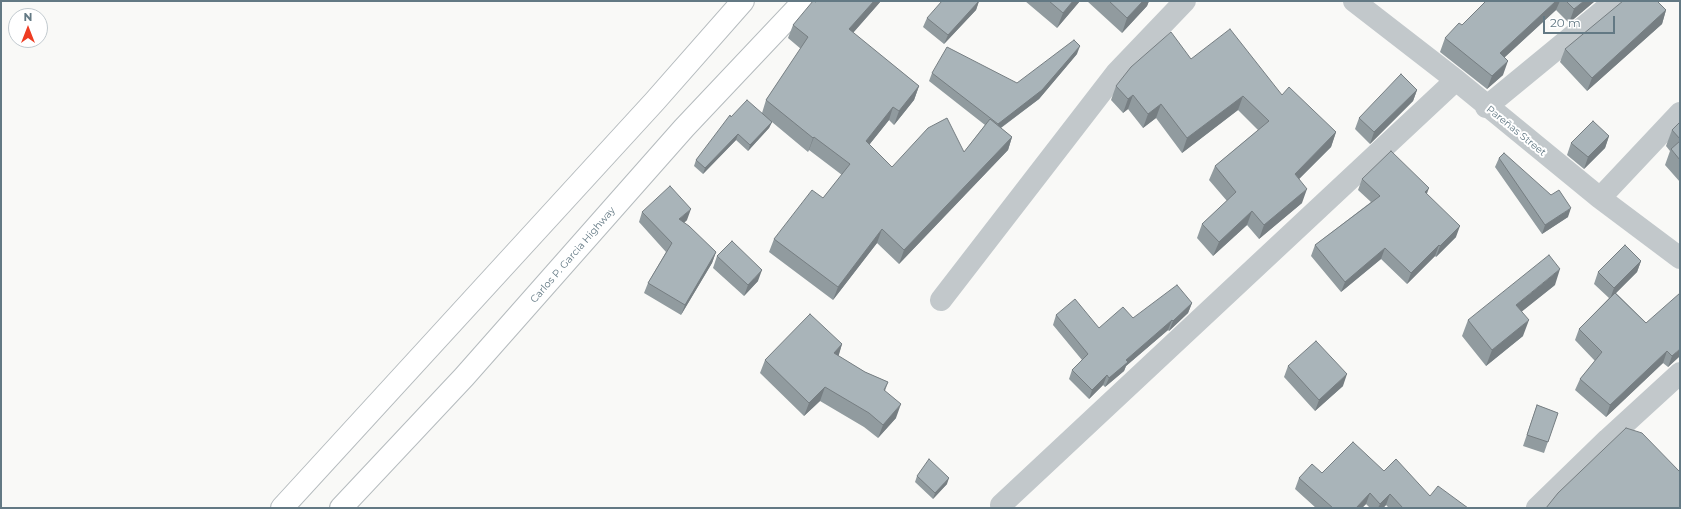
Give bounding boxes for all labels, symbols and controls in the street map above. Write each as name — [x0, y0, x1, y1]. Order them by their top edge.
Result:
north arrow — [8, 8, 48, 48]
scale bar — [1545, 8, 1617, 34]
text: N — [24, 10, 32, 24]
text: 20 m — [1550, 15, 1581, 30]
street label: Pareñas Street — [1484, 103, 1548, 159]
street label: Carlos P. Garcia Highway — [528, 205, 618, 305]

